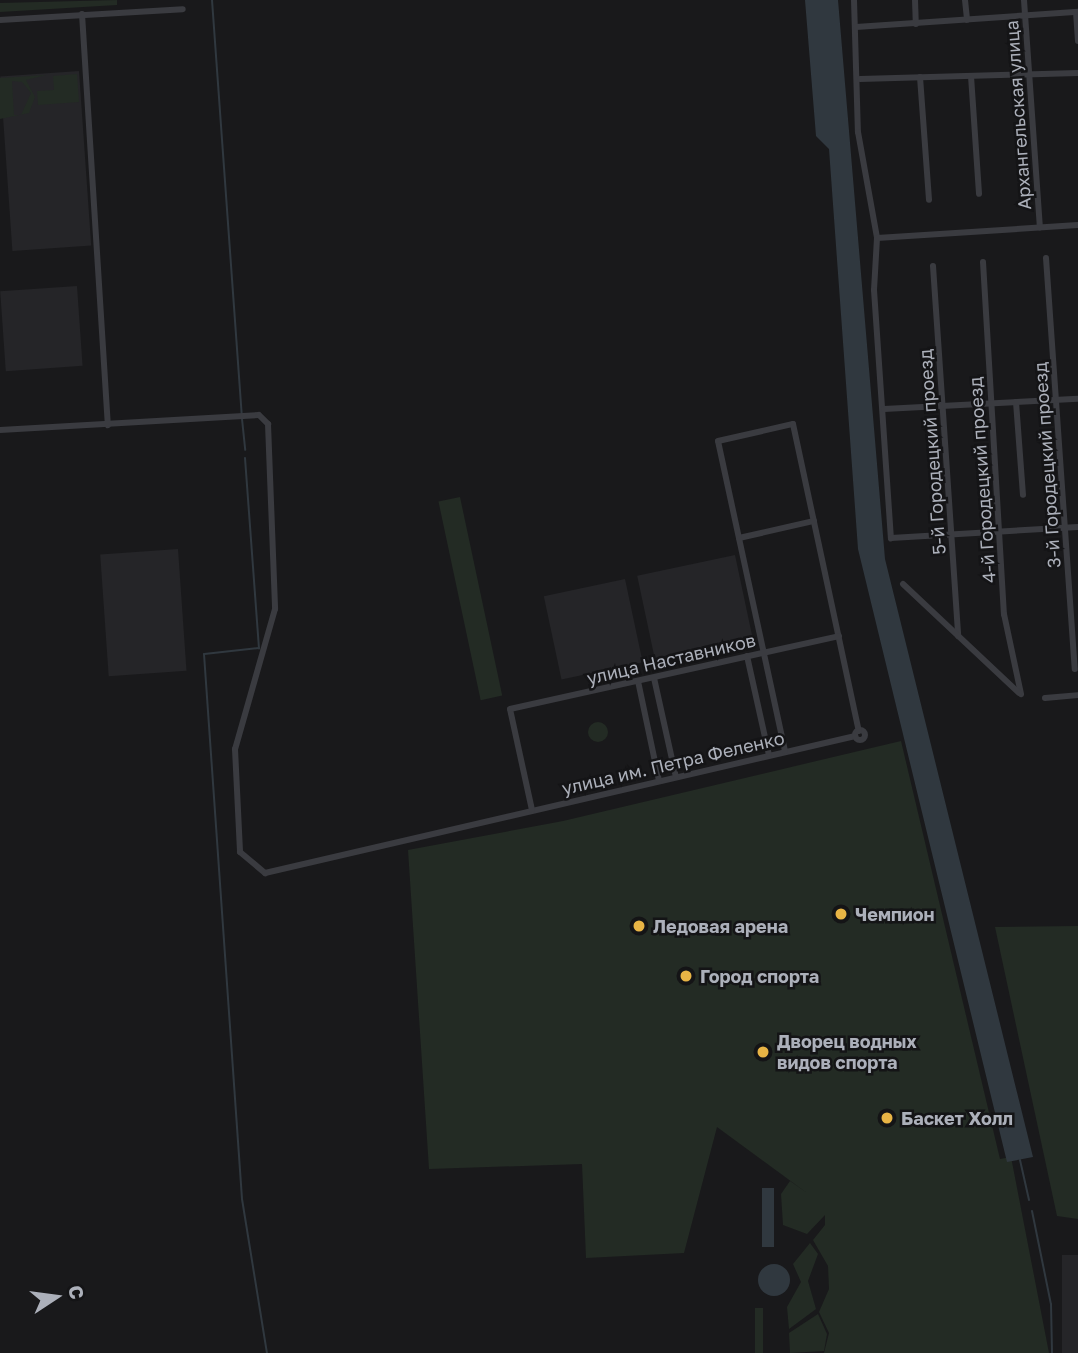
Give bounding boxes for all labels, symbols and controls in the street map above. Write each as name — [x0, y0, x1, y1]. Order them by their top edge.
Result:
street label: Архангельская улица — [1001, 20, 1035, 210]
street label: 5-й Городецкий проезд — [914, 348, 950, 556]
street label: 3-й Городецкий проезд — [1029, 361, 1065, 569]
street label: 4-й Городецкий проезд — [964, 376, 1000, 584]
street label: улица Наставников — [584, 629, 758, 689]
street label: улица им. Петра Феленко — [560, 727, 786, 799]
place label: Чемпион — [855, 903, 934, 925]
marker: Чемпион — [833, 906, 849, 922]
place label: Ледовая арена — [653, 915, 788, 937]
marker: Ледовая арена — [631, 918, 647, 934]
place label: Город спорта — [700, 965, 819, 987]
marker: Город спорта — [678, 968, 694, 984]
place label: Дворец водных видов спорта — [777, 1031, 917, 1074]
marker: Дворец водных видов спорта — [755, 1044, 771, 1060]
place label: Баскет Холл — [901, 1107, 1013, 1129]
marker: Баскет Холл — [879, 1110, 895, 1126]
north arrow — [21, 1262, 91, 1332]
text: С — [64, 1283, 90, 1301]

